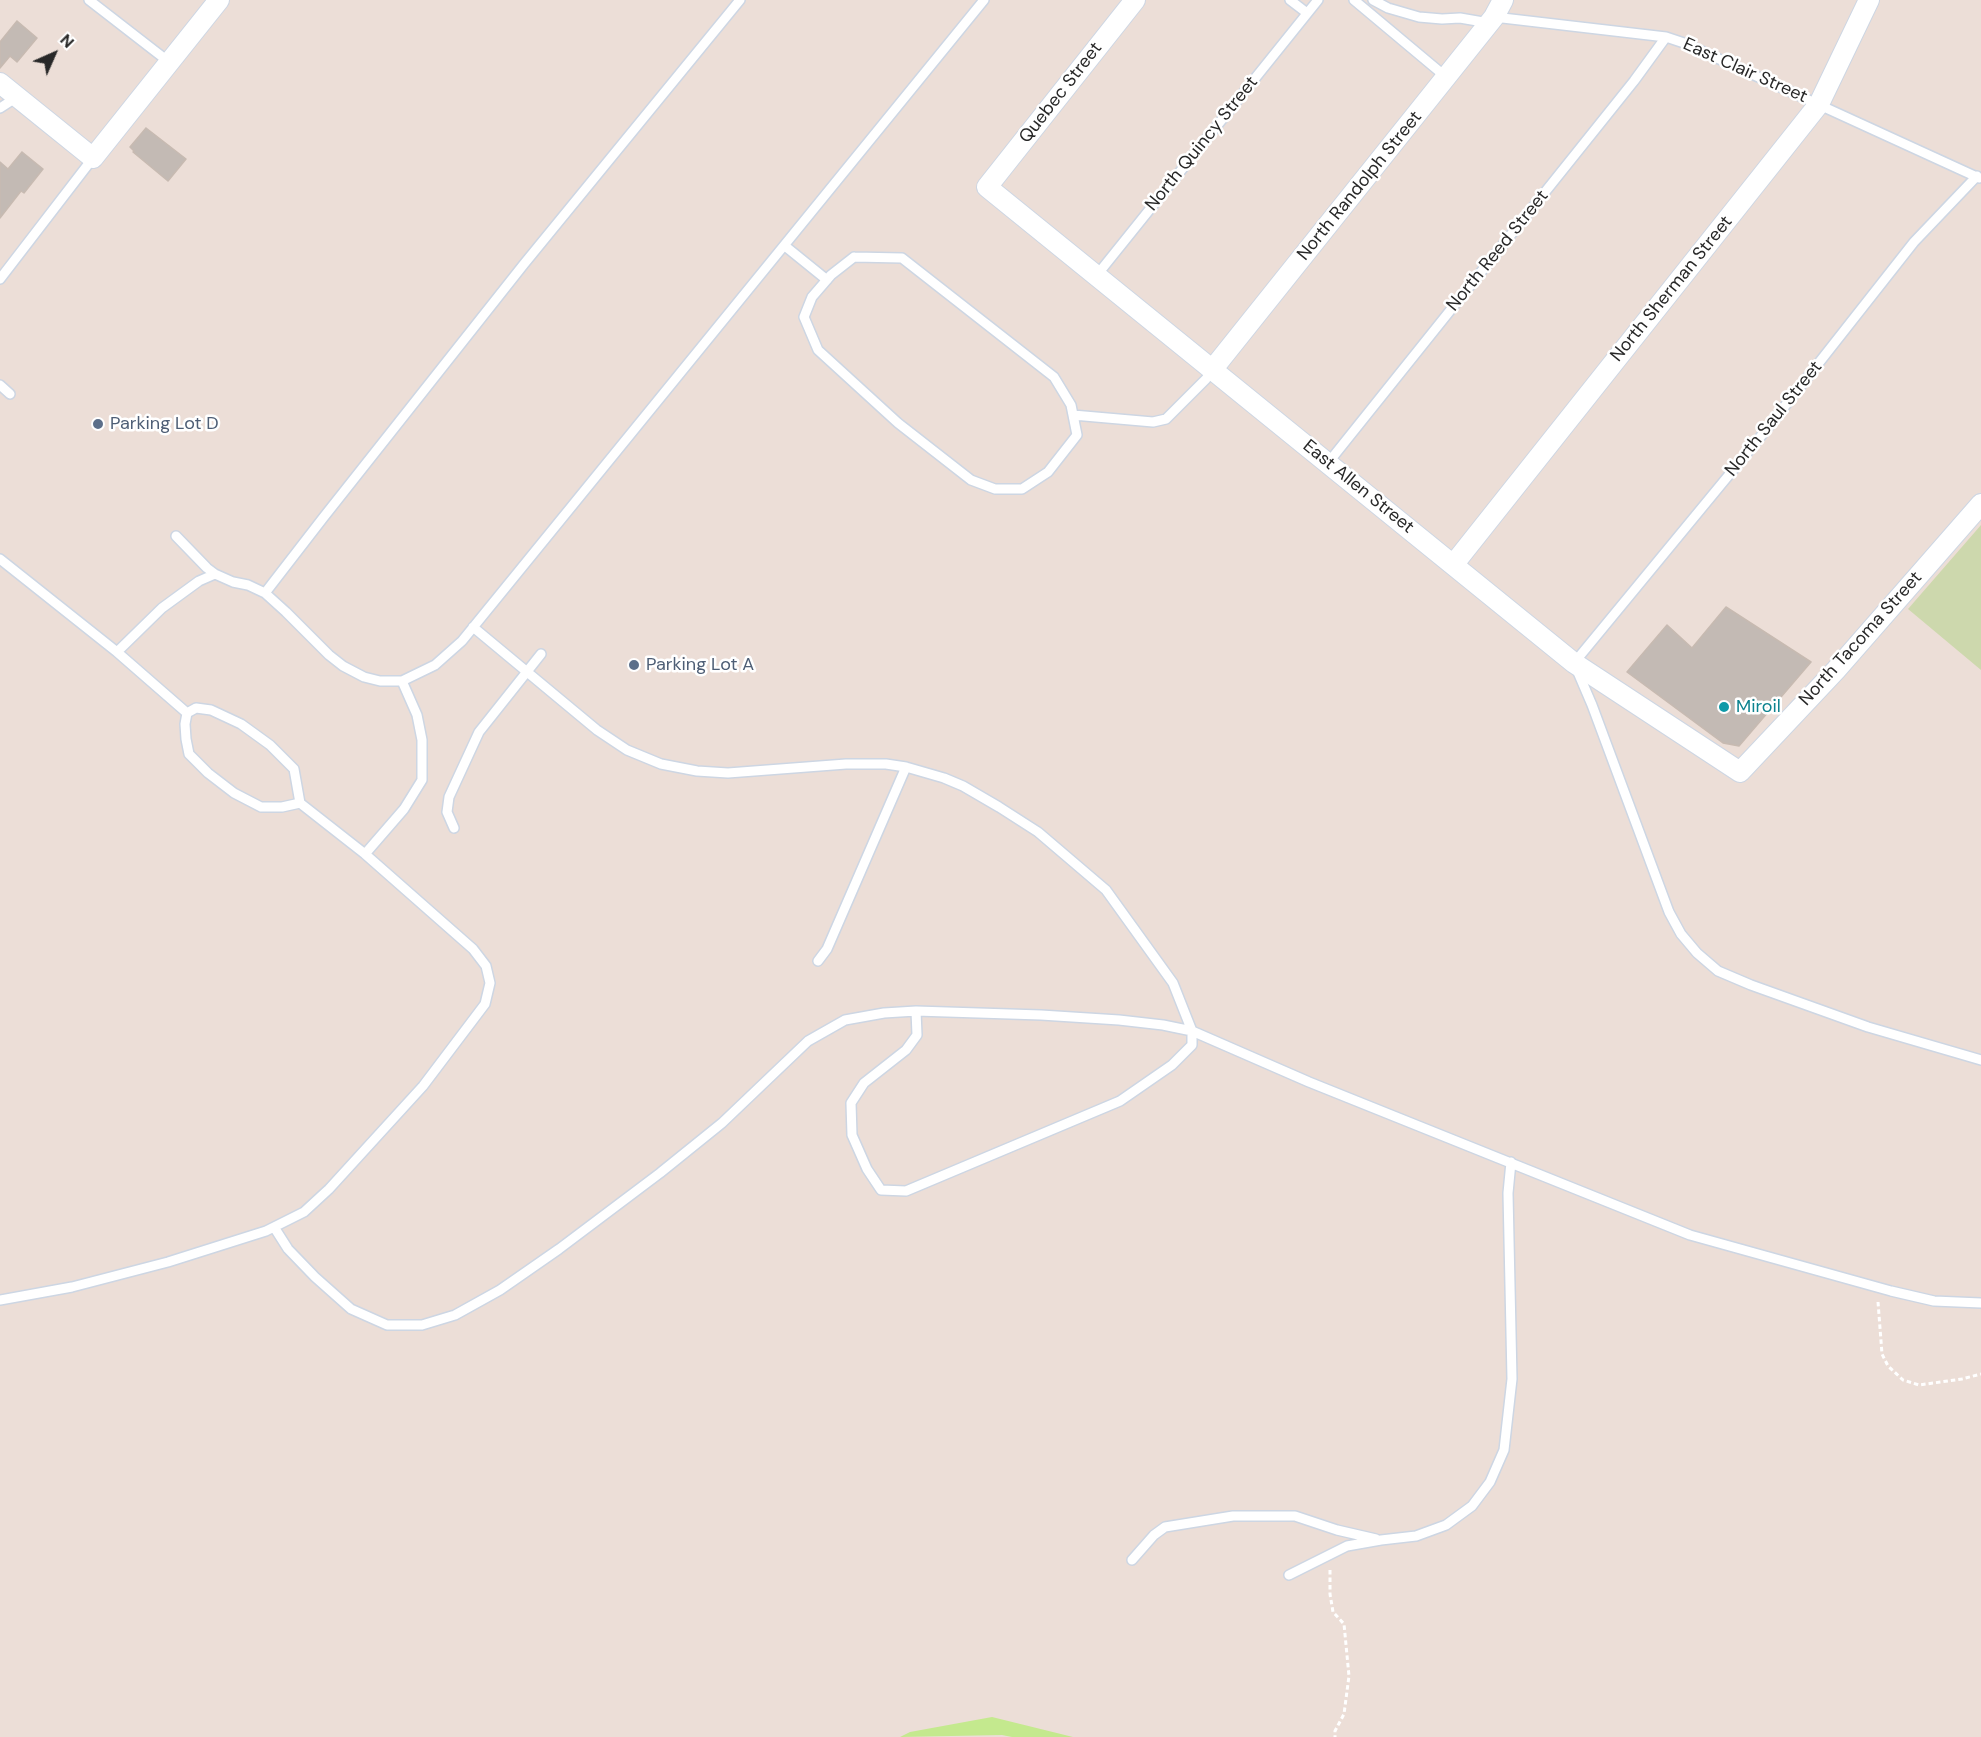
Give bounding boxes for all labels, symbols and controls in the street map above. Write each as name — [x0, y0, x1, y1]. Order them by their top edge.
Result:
north arrow — [24, 24, 84, 84]
text: N — [56, 29, 79, 52]
street label: East Clair Street — [1679, 34, 1811, 108]
street label: Quebec Street — [1015, 38, 1107, 148]
street label: North Quincy Street — [1141, 72, 1263, 216]
street label: North Randolph Street — [1293, 107, 1427, 265]
street label: North Reed Street — [1443, 186, 1553, 316]
street label: North Sherman Street — [1606, 212, 1738, 366]
street label: North Saul Street — [1721, 357, 1827, 481]
place label: Parking Lot D — [110, 413, 219, 435]
marker: Parking Lot D — [91, 417, 105, 431]
street label: East Allen Street — [1298, 436, 1418, 538]
street label: North Tacoma Street — [1795, 567, 1927, 711]
place label: Parking Lot A — [646, 654, 754, 676]
marker: Parking Lot A — [627, 658, 641, 672]
place label: Miroil — [1736, 696, 1781, 718]
marker: Miroil — [1717, 700, 1731, 714]

